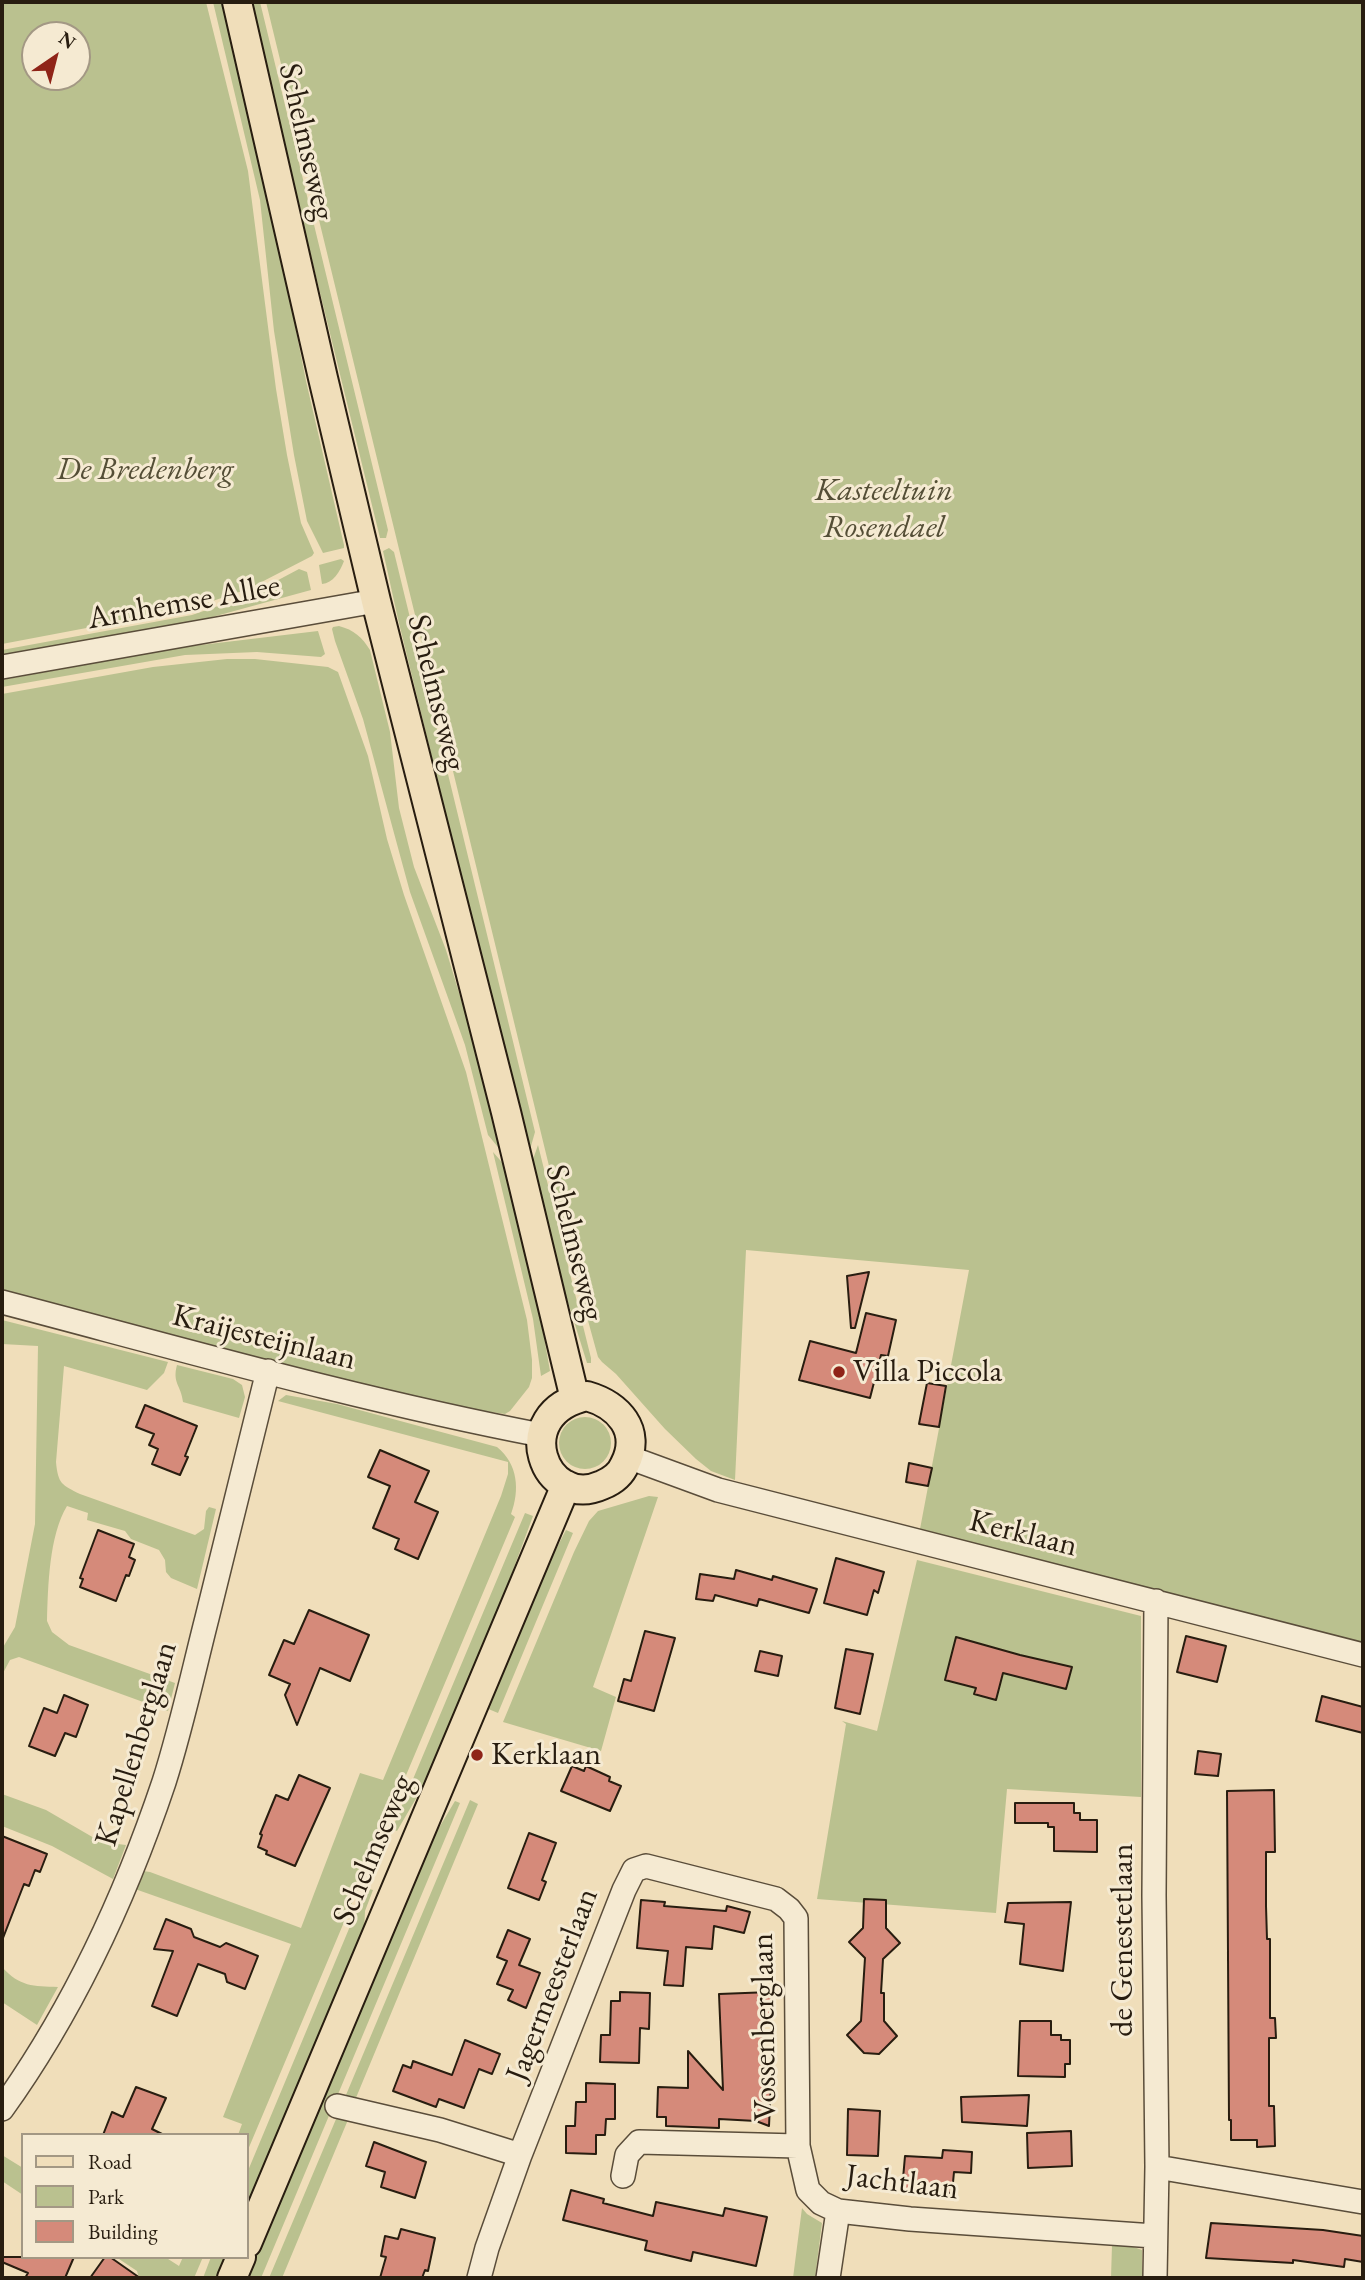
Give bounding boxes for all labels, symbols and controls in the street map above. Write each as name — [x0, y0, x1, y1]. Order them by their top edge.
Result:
north arrow — [21, 21, 91, 91]
text: N — [54, 25, 81, 55]
street label: Schelmseweg — [269, 60, 343, 224]
park label: De Bredenberg — [56, 451, 234, 489]
park label: Kasteeltuin Rosendael — [815, 472, 953, 547]
street label: Arnhemse Allee — [85, 567, 283, 639]
street label: Schelmseweg — [398, 611, 474, 775]
street label: Schelmseweg — [536, 1161, 612, 1325]
street label: Kraijesteijnlaan — [168, 1297, 360, 1379]
place label: Villa Piccola — [853, 1353, 1002, 1391]
marker: Villa Piccola — [831, 1364, 847, 1380]
street label: Kerklaan — [965, 1502, 1081, 1566]
street label: Kapellenberglaan — [88, 1637, 186, 1851]
place label: Kerklaan — [491, 1736, 601, 1774]
marker: Kerklaan — [469, 1747, 485, 1763]
street label: Schelmseweg — [325, 1769, 423, 1931]
street label: de Genestetlaan — [1104, 1843, 1142, 2037]
street label: Jagermeesterlaan — [499, 1883, 607, 2087]
street label: Vossenberglaan — [744, 1933, 786, 2121]
legend — [21, 2133, 248, 2259]
text: Road — [88, 2148, 132, 2175]
street label: Jachtlaan — [843, 2157, 961, 2209]
text: Park — [88, 2183, 124, 2210]
text: Building — [88, 2218, 158, 2245]

